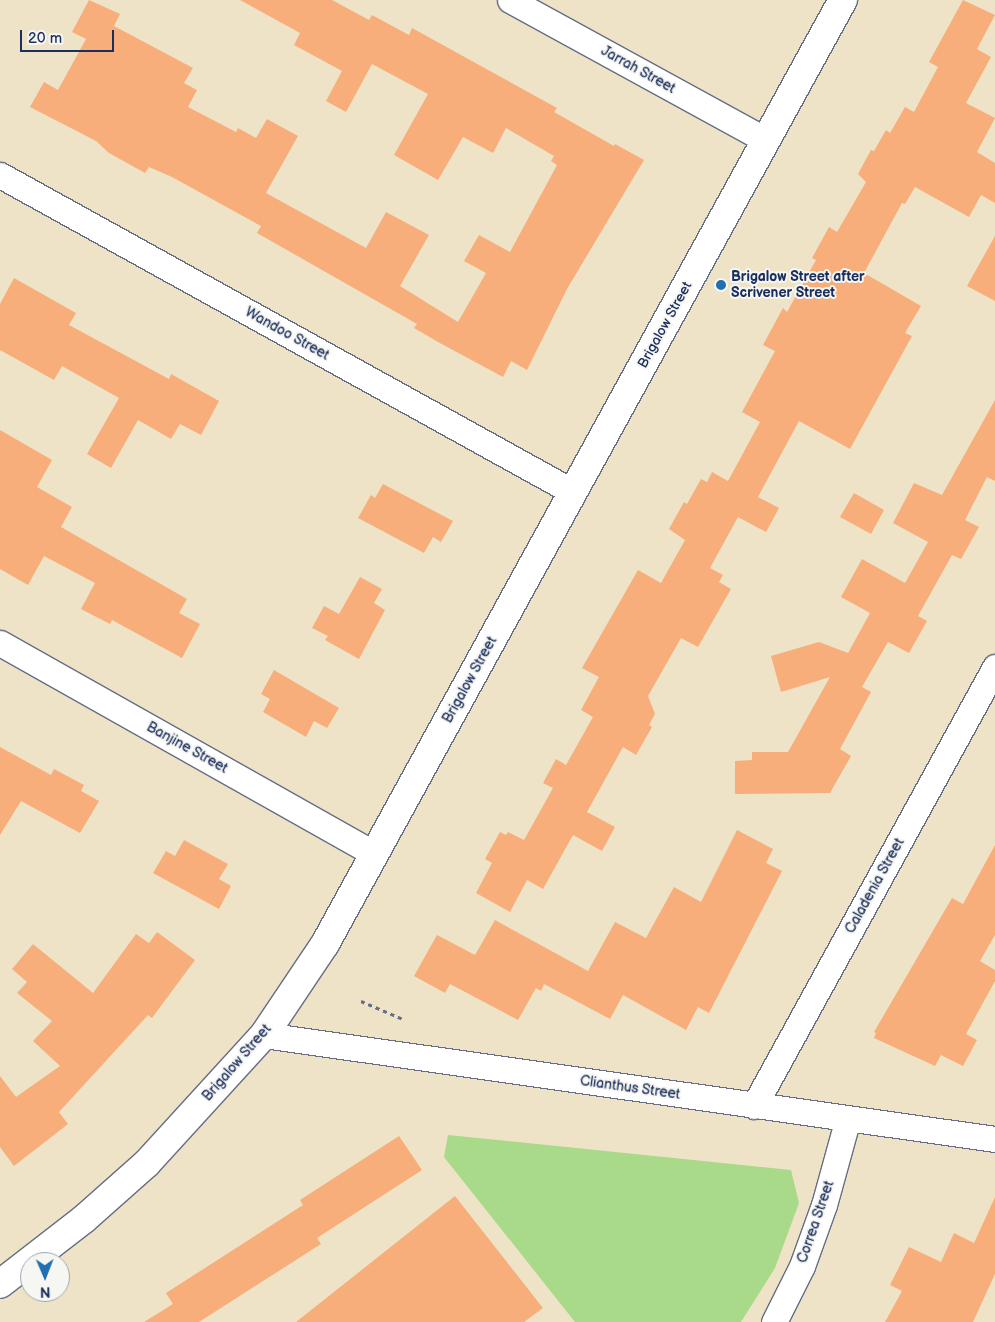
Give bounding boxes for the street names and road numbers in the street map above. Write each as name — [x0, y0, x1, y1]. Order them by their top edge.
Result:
street label: Jarrah Street — [598, 43, 678, 97]
street label: Brigalow Street — [634, 279, 696, 371]
street label: Wandoo Street — [242, 304, 332, 364]
street label: Brigalow Street — [439, 634, 501, 726]
street label: Banjine Street — [143, 719, 231, 777]
street label: Caladenia Street — [842, 835, 908, 937]
street label: Brigalow Street — [199, 1021, 275, 1105]
street label: Clianthus Street — [579, 1073, 681, 1103]
street label: Correa Street — [794, 1179, 838, 1265]

